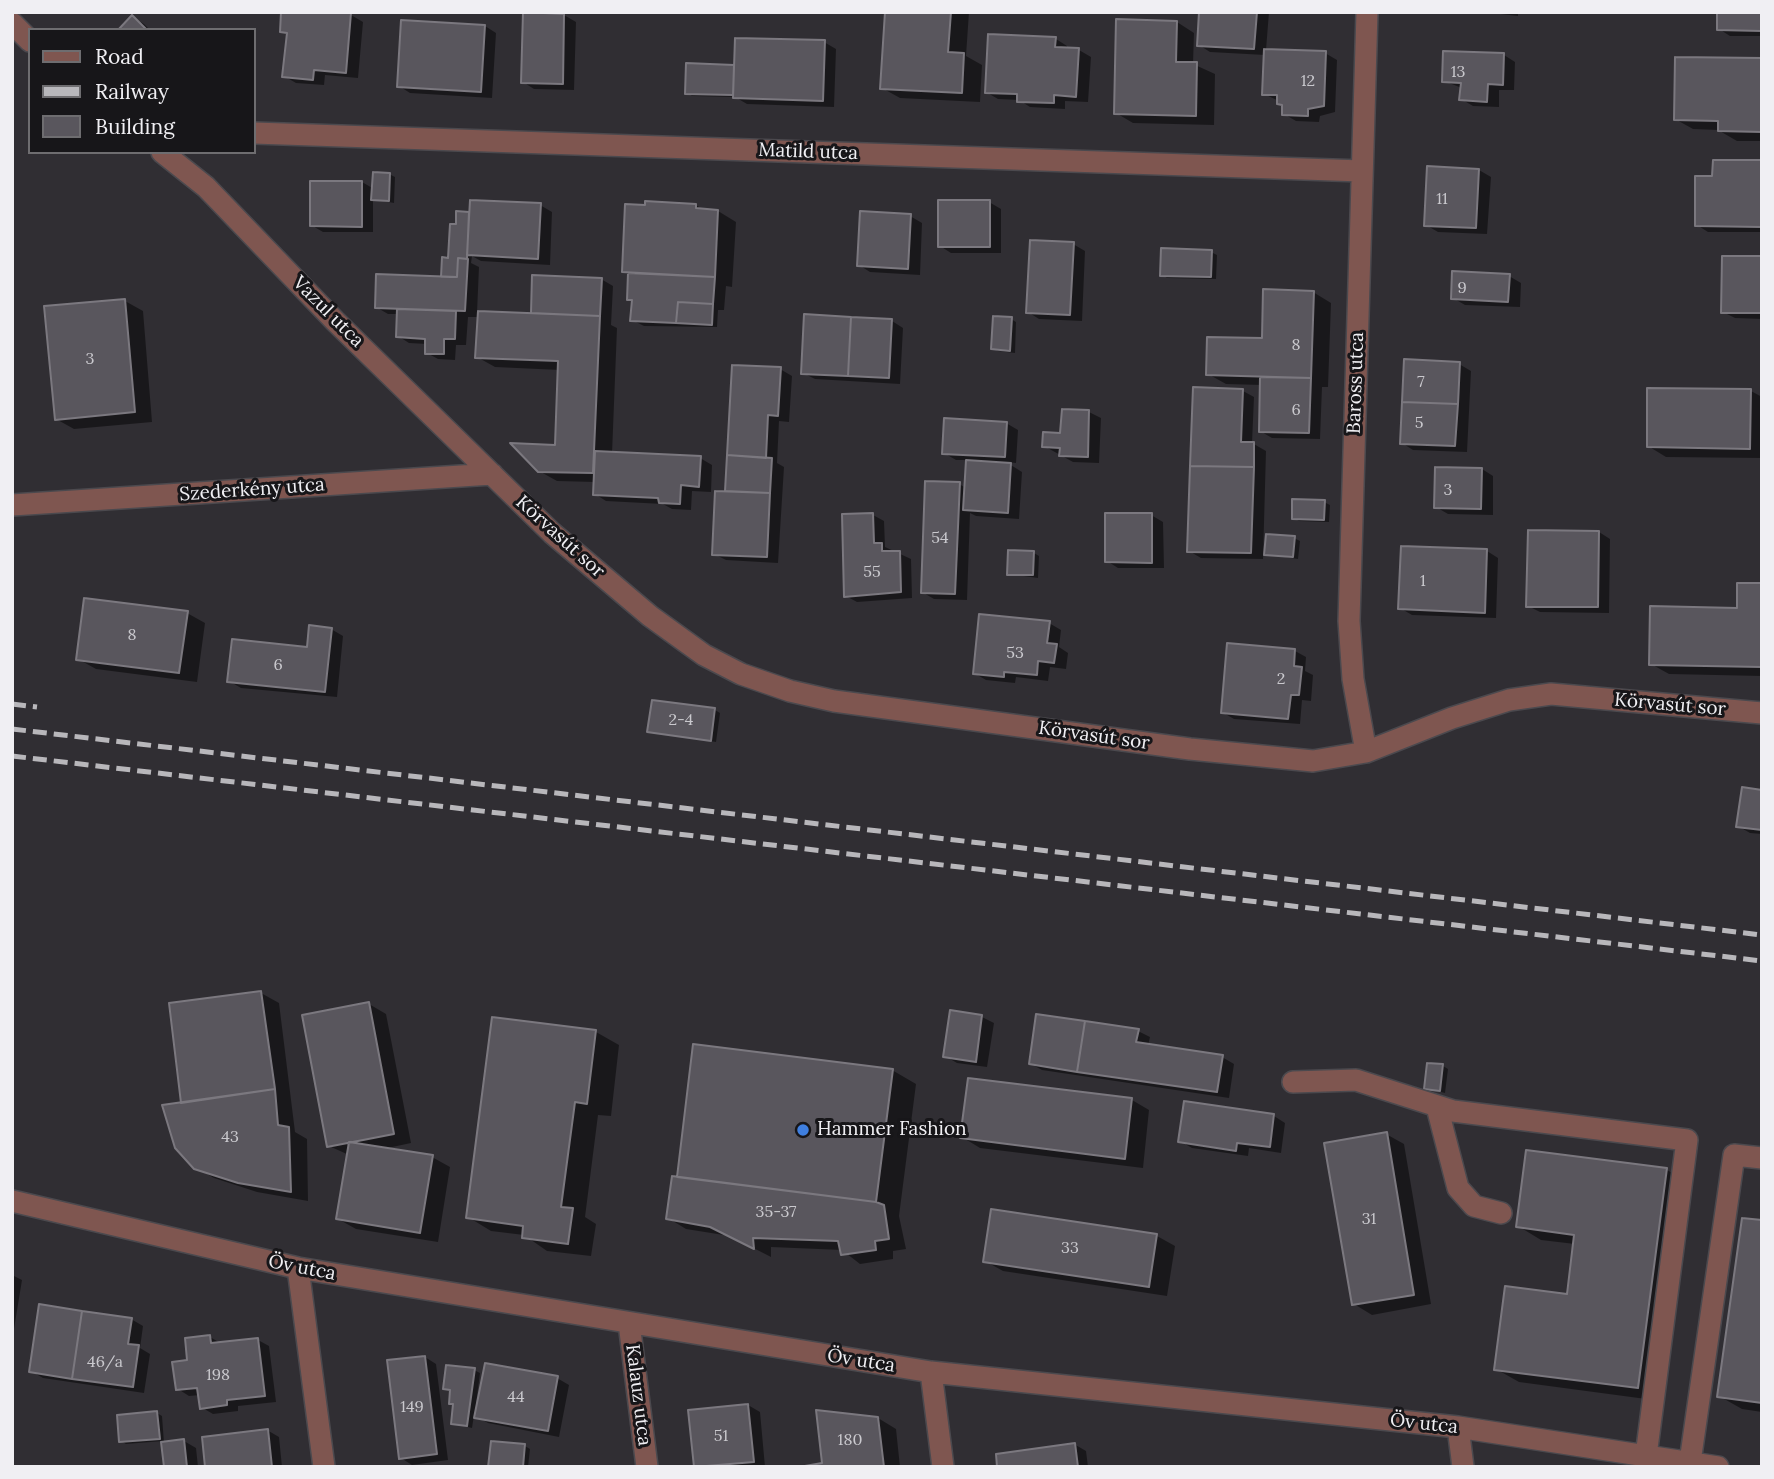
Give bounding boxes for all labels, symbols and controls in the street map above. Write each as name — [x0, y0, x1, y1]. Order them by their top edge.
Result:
legend — [28, 28, 256, 154]
text: Road — [95, 43, 144, 70]
house number: 13 — [1451, 62, 1465, 82]
house number: 12 — [1301, 71, 1315, 91]
text: Railway — [95, 78, 169, 105]
text: Building — [95, 113, 175, 140]
street label: Matild utca — [758, 139, 858, 165]
house number: 11 — [1436, 189, 1448, 209]
street label: Vazul utca — [288, 272, 368, 352]
house number: 9 — [1457, 278, 1467, 298]
street label: Baross utca — [1343, 332, 1369, 434]
house number: 8 — [1292, 335, 1300, 355]
house number: 3 — [86, 349, 94, 369]
house number: 7 — [1417, 372, 1425, 392]
house number: 6 — [1291, 400, 1301, 420]
house number: 5 — [1415, 413, 1423, 433]
street label: Szederkény utca — [179, 474, 325, 506]
house number: 3 — [1444, 480, 1452, 500]
street label: Körvasút sor — [511, 491, 609, 583]
house number: 54 — [931, 528, 949, 548]
house number: 55 — [863, 562, 881, 582]
house number: 1 — [1420, 571, 1426, 591]
house number: 8 — [128, 625, 136, 645]
house number: 53 — [1006, 643, 1024, 663]
house number: 6 — [273, 655, 283, 675]
house number: 2 — [1277, 669, 1285, 689]
street label: Körvasút sor — [1613, 689, 1727, 721]
house number: 2-4 — [669, 710, 693, 730]
street label: Körvasút sor — [1037, 717, 1151, 755]
place label: Hammer Fashion — [817, 1119, 967, 1141]
marker: Hammer Fashion — [795, 1122, 811, 1138]
house number: 43 — [221, 1127, 239, 1147]
house number: 35-37 — [756, 1202, 796, 1222]
house number: 31 — [1362, 1209, 1376, 1229]
house number: 33 — [1061, 1238, 1079, 1258]
street label: Öv utca — [266, 1250, 338, 1286]
street label: Kalauz utca — [620, 1343, 656, 1447]
street label: Öv utca — [826, 1344, 896, 1378]
house number: 46/a — [87, 1352, 123, 1372]
house number: 198 — [206, 1365, 230, 1385]
house number: 44 — [507, 1387, 525, 1407]
house number: 149 — [400, 1397, 424, 1417]
street label: Öv utca — [1389, 1409, 1459, 1439]
house number: 51 — [714, 1426, 728, 1446]
house number: 180 — [838, 1430, 862, 1450]

